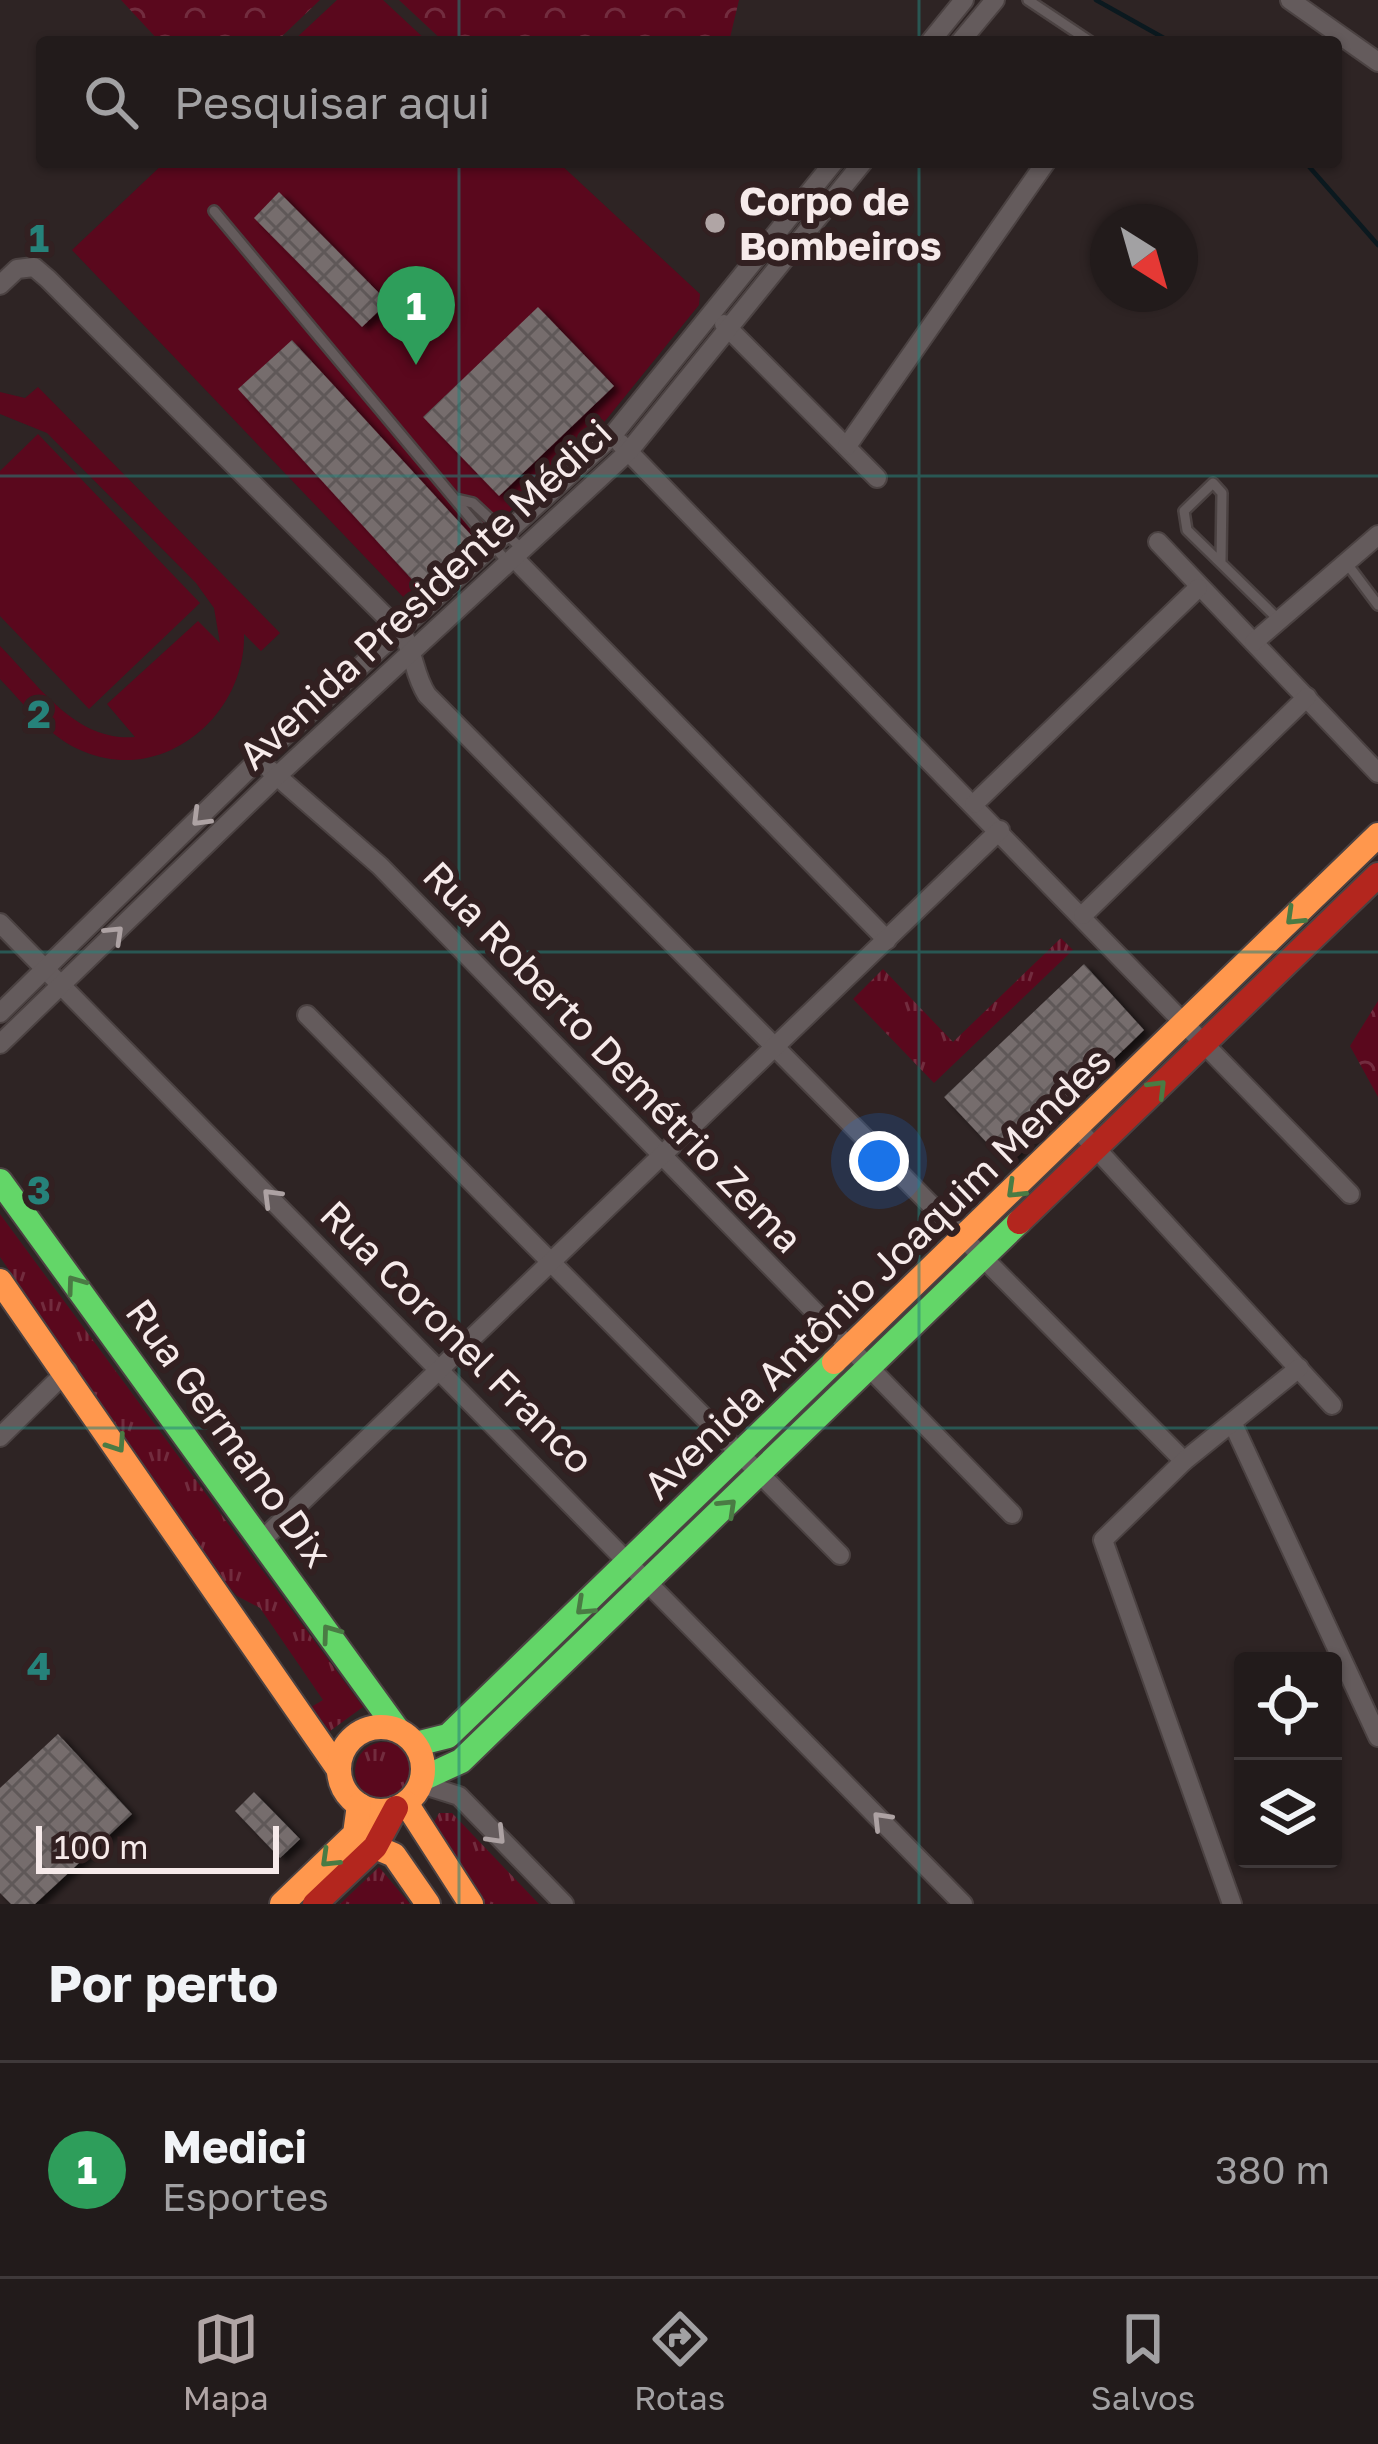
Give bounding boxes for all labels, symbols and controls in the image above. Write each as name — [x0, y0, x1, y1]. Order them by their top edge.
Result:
search box — [36, 36, 1342, 168]
icon: search — [78, 69, 144, 135]
text: Pesquisar aqui — [174, 75, 490, 129]
place label: Corpo de Bombeiros — [739, 177, 942, 269]
north arrow — [1090, 204, 1198, 312]
marker: Corpo de Bombeiros — [702, 210, 728, 236]
text: 1 — [29, 214, 49, 261]
pin: 1 — [377, 266, 455, 365]
street label: Avenida Presidente Médici — [229, 409, 621, 779]
text: 2 — [27, 690, 51, 737]
one-way arrow — [192, 804, 214, 826]
street label: Rua Roberto Demétrio Zema — [414, 851, 813, 1262]
one-way arrow — [1286, 903, 1308, 925]
one-way arrow — [102, 927, 123, 949]
street label: Avenida Antônio Joaquim Mendes — [633, 1037, 1120, 1509]
one-way arrow — [1144, 1081, 1166, 1103]
your location — [849, 1131, 909, 1191]
text: 3 — [27, 1166, 51, 1213]
one-way arrow — [1007, 1175, 1029, 1197]
one-way arrow — [264, 1189, 286, 1211]
street label: Rua Coronel Franco — [311, 1190, 604, 1483]
one-way arrow — [68, 1276, 90, 1297]
street label: Rua Germano Dix — [117, 1290, 342, 1576]
one-way arrow — [103, 1431, 125, 1453]
one-way arrow — [714, 1499, 736, 1521]
one-way arrow — [577, 1593, 598, 1615]
one-way arrow — [322, 1624, 344, 1646]
text: 4 — [27, 1642, 51, 1689]
map controls — [1234, 1652, 1342, 1868]
button: locate — [1234, 1652, 1342, 1760]
button: layers — [1234, 1760, 1342, 1868]
one-way arrow — [874, 1812, 896, 1834]
scale bar — [36, 1820, 279, 1873]
one-way arrow — [483, 1822, 505, 1844]
text: 100 m — [54, 1827, 148, 1866]
one-way arrow — [321, 1844, 343, 1866]
text: Por perto — [48, 1952, 278, 2013]
text: Medici — [162, 2119, 307, 2173]
text: 1 — [77, 2146, 97, 2193]
text: 380 m — [1215, 2146, 1330, 2193]
text: Esportes — [162, 2173, 329, 2220]
tab: Mapa — [183, 2306, 269, 2417]
tab: Rotas — [634, 2306, 725, 2417]
tab: Salvos — [1091, 2306, 1195, 2417]

